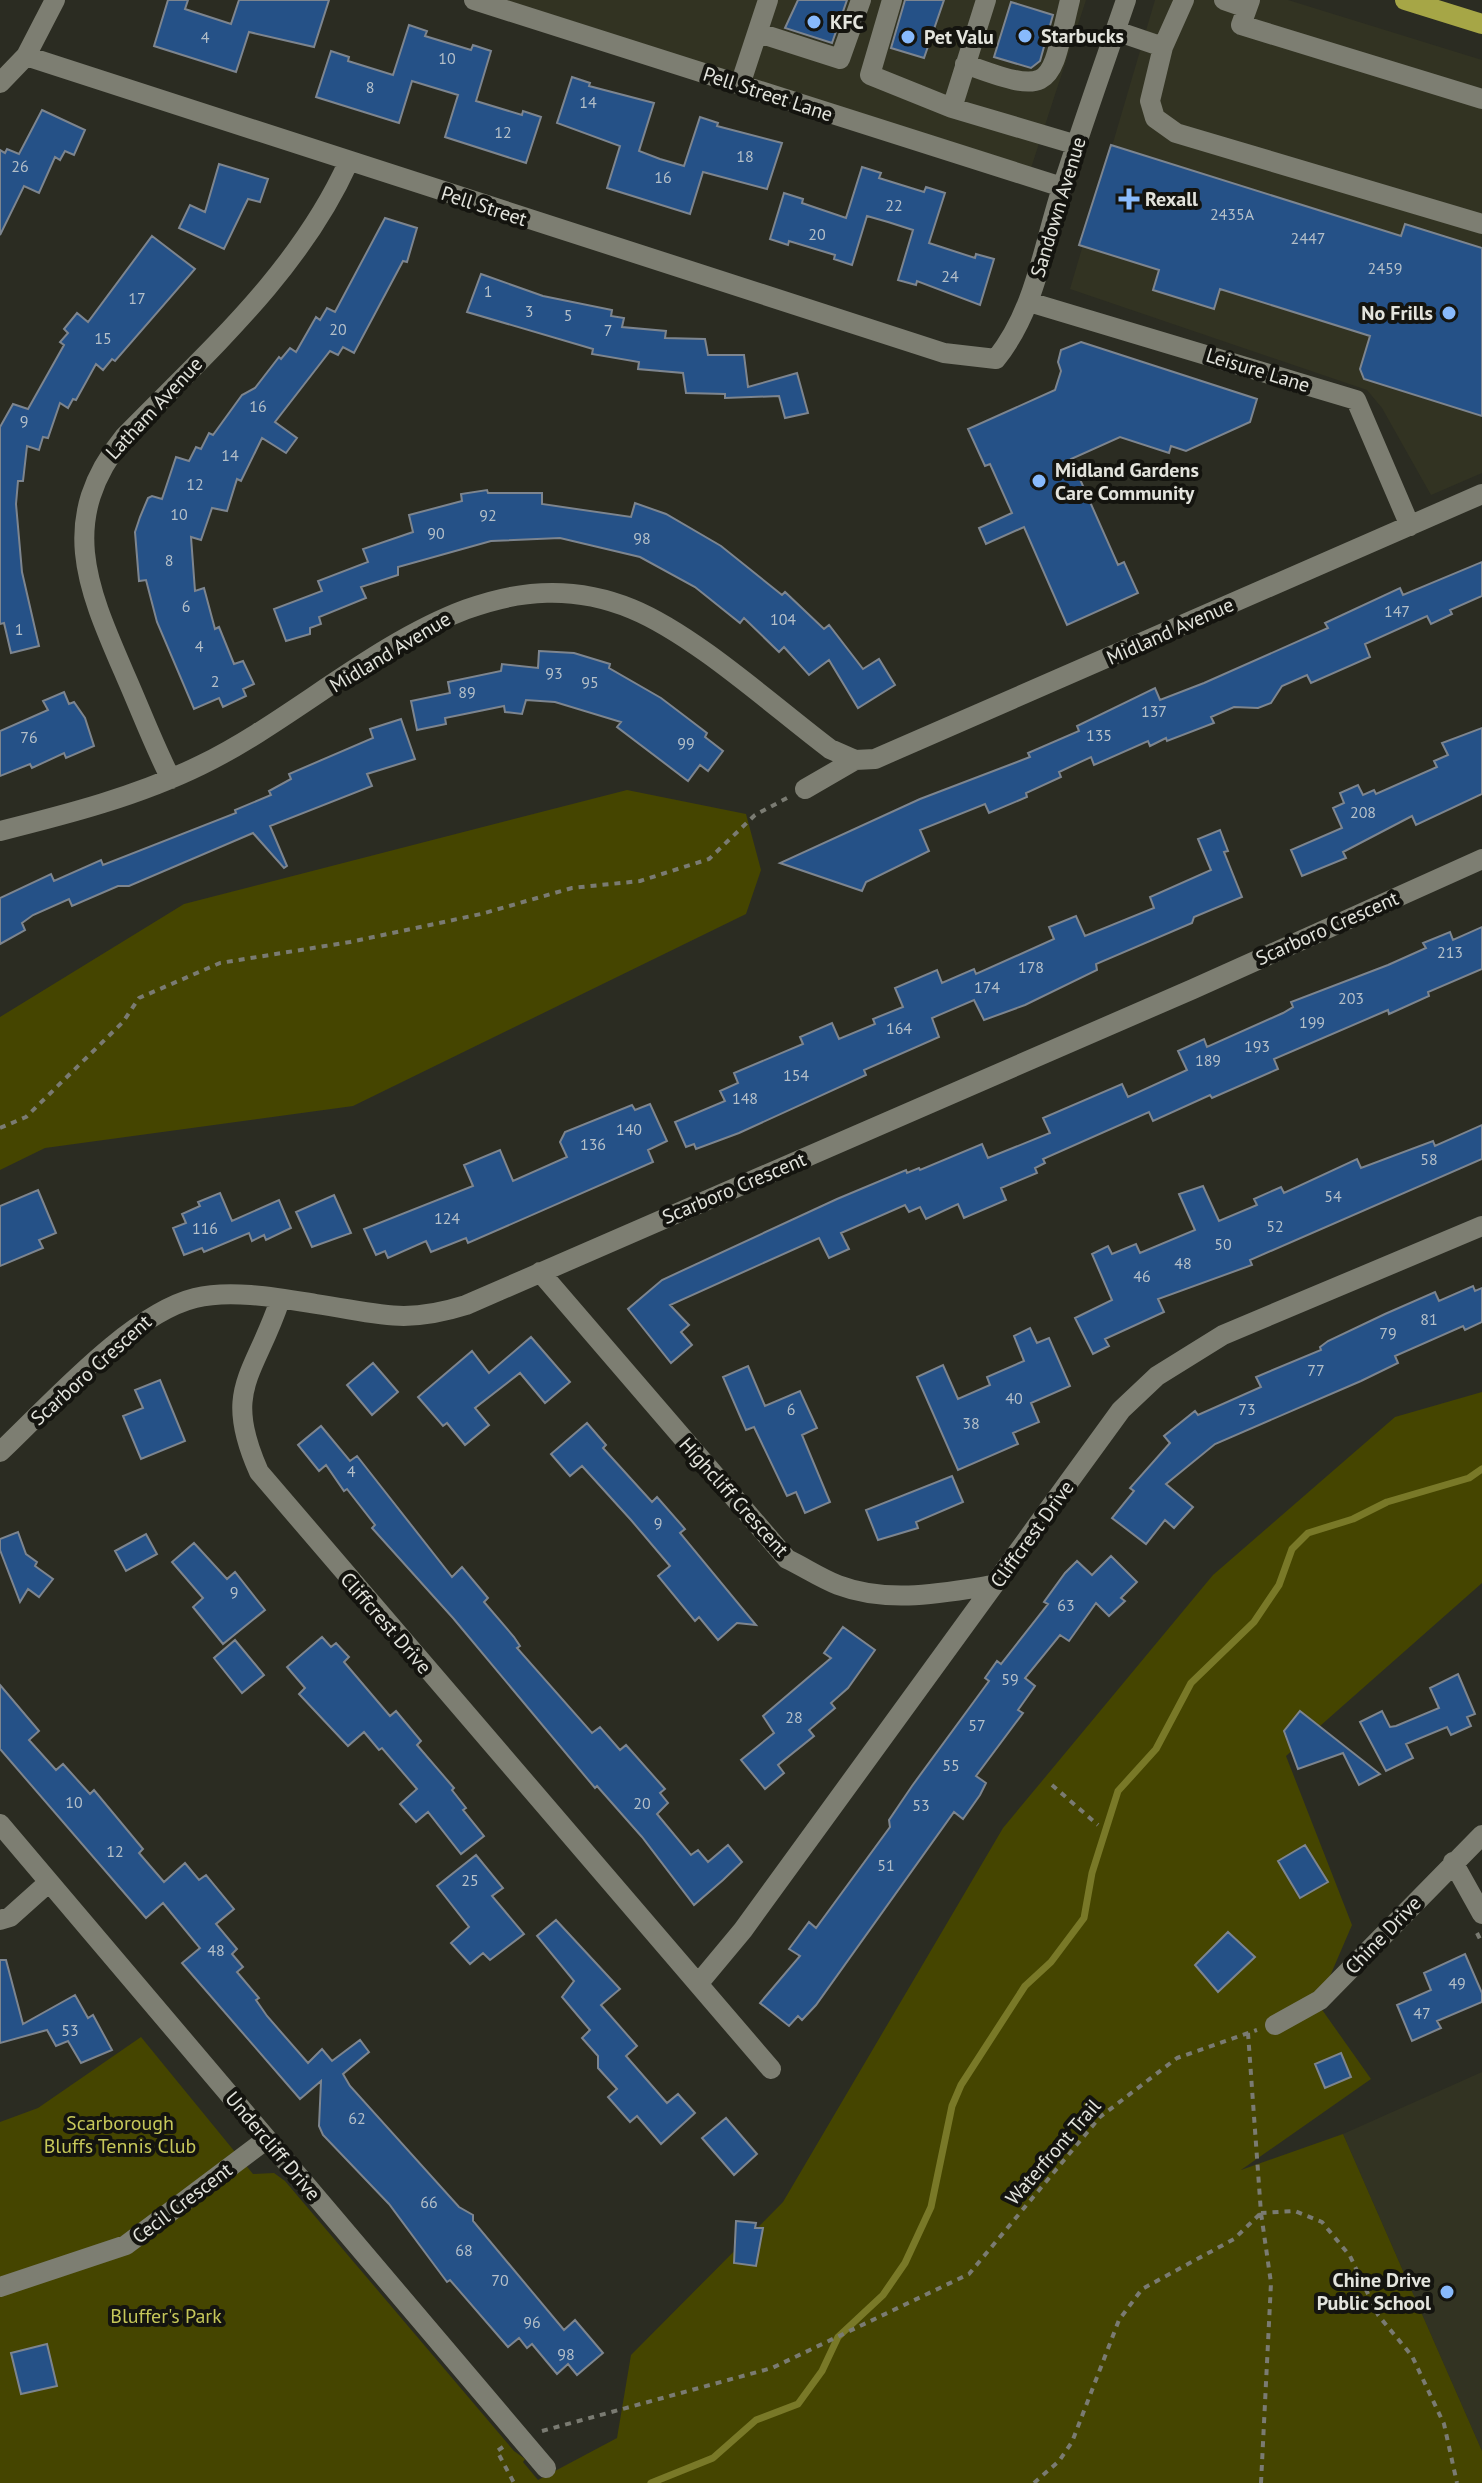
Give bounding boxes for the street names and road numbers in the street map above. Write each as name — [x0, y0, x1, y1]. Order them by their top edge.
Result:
street label: Pell Street Lane — [700, 61, 836, 127]
street label: Sandown Avenue — [1024, 134, 1092, 280]
street label: Pell Street — [438, 180, 530, 232]
street label: Leisure Lane — [1203, 342, 1313, 398]
street label: Latham Avenue — [100, 351, 208, 465]
street label: Midland Avenue — [1102, 591, 1238, 671]
street label: Midland Avenue — [325, 606, 455, 698]
street label: Scarboro Crescent — [1252, 885, 1403, 971]
street label: Scarboro Crescent — [658, 1146, 810, 1230]
street label: Scarboro Crescent — [25, 1309, 157, 1431]
street label: Highcliff Crescent — [674, 1432, 795, 1562]
street label: Cliffcrest Drive — [984, 1475, 1080, 1593]
street label: Cliffcrest Drive — [335, 1567, 437, 1679]
street label: Chine Drive — [1339, 1890, 1427, 1980]
street label: Undercliff Drive — [220, 2086, 326, 2206]
street label: Waterfront Trail — [1000, 2093, 1106, 2211]
street label: Cecil Crescent — [127, 2157, 238, 2249]

